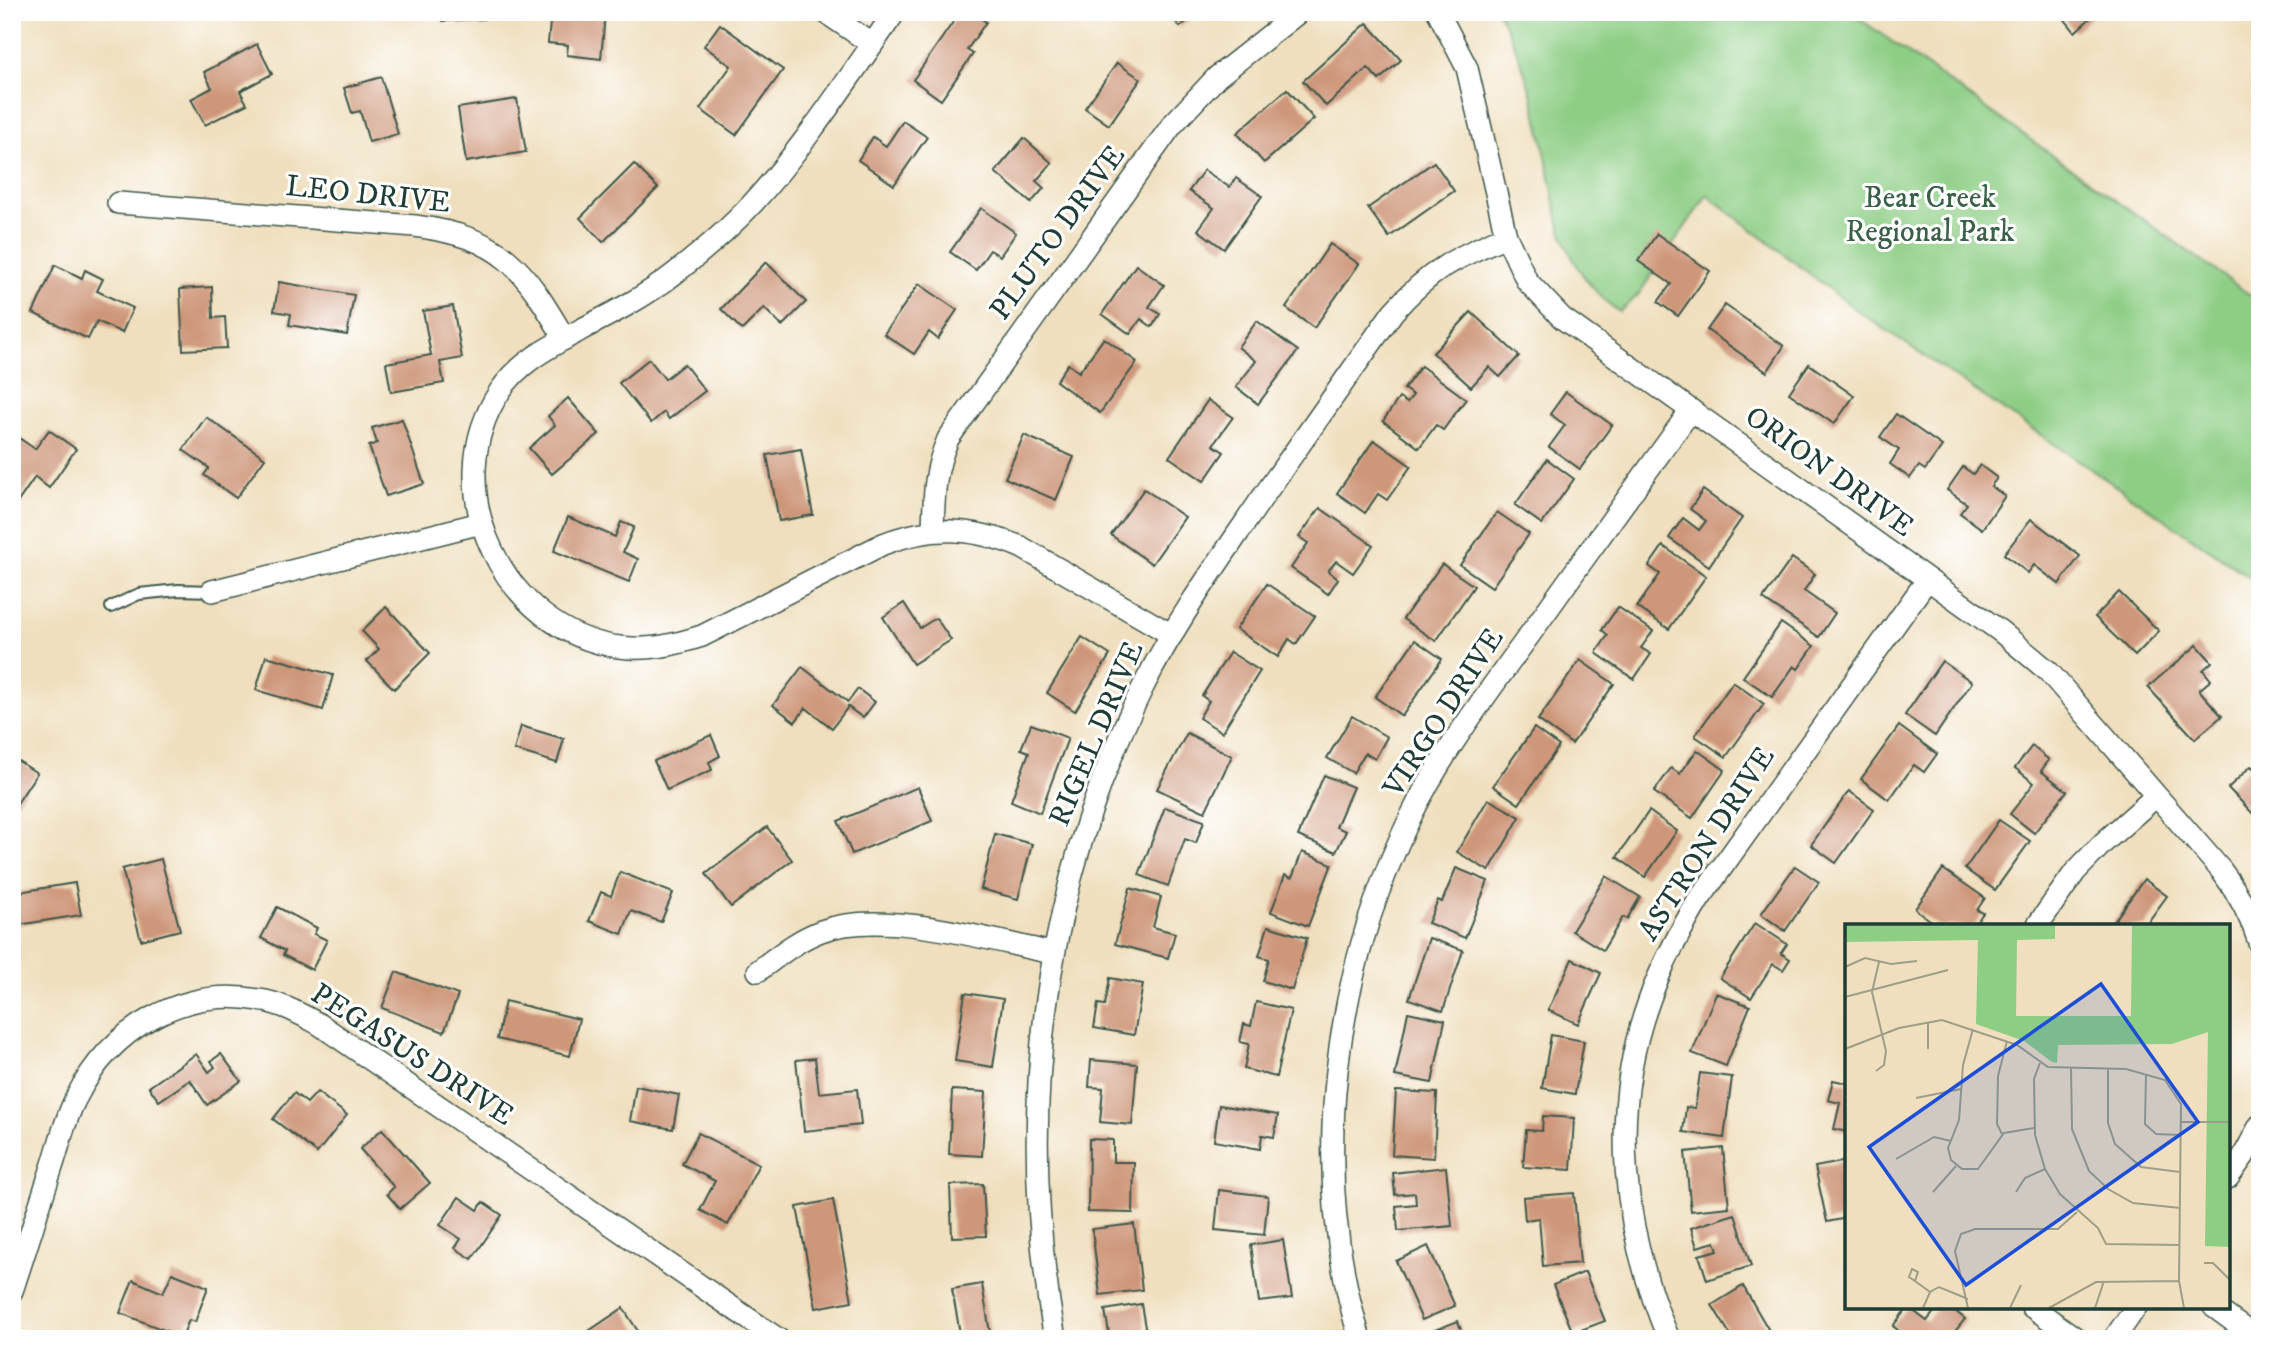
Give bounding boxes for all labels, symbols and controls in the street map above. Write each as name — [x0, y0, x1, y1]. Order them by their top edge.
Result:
street label: PLUTO DRIVE — [982, 138, 1134, 328]
street label: LEO DRIVE — [284, 168, 452, 222]
park label: Bear Creek Regional Park — [1845, 180, 2015, 251]
street label: ORION DRIVE — [1737, 398, 1921, 546]
street label: VIRGO DRIVE — [1375, 621, 1512, 805]
street label: RIGEL DRIVE — [1042, 636, 1152, 832]
street label: ASTRON DRIVE — [1631, 740, 1783, 948]
inset map — [1845, 924, 2230, 1309]
street label: PEGASUS DRIVE — [304, 976, 520, 1134]

